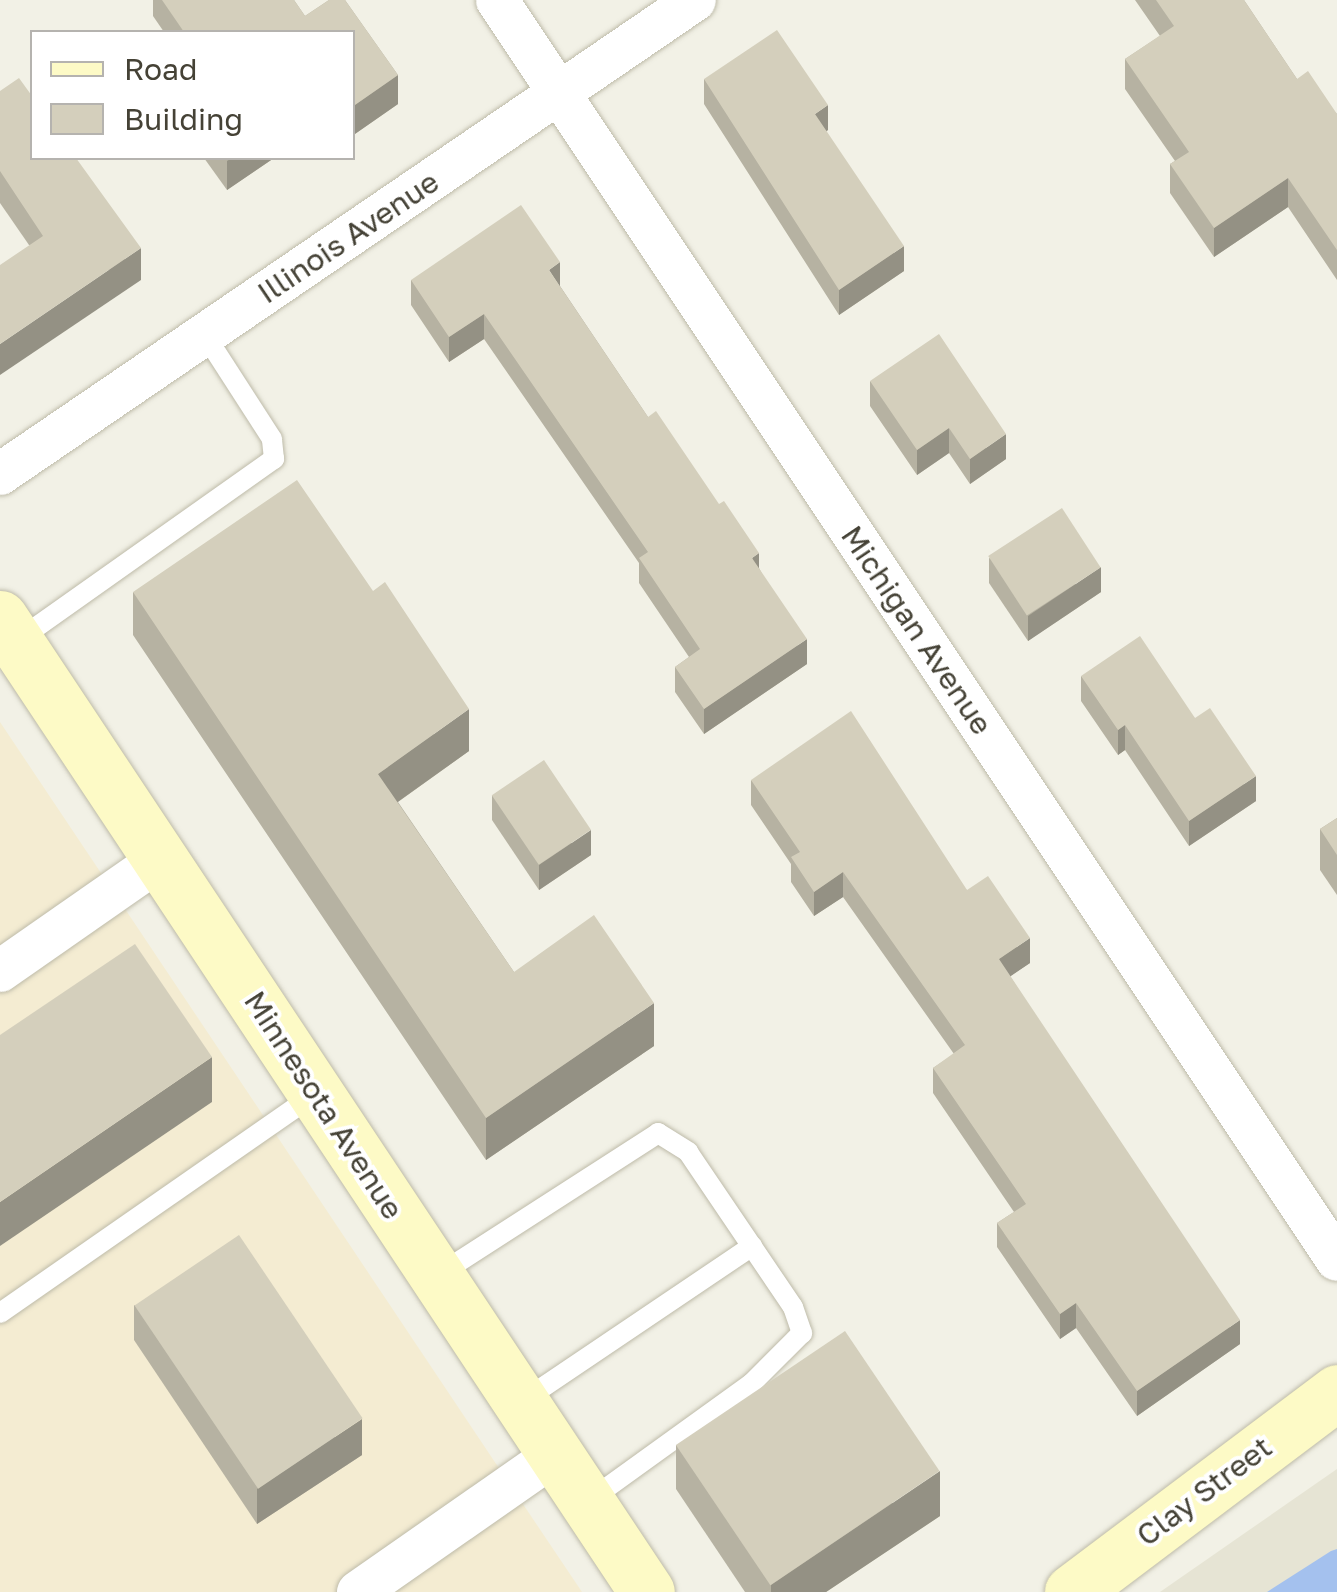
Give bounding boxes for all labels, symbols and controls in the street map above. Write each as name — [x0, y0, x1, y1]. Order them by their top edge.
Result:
legend — [30, 30, 355, 160]
text: Road — [124, 51, 198, 87]
text: Building — [124, 101, 243, 137]
street label: Illinois Avenue — [251, 163, 445, 311]
street label: Michigan Avenue — [834, 519, 1000, 741]
street label: Minnesota Avenue — [237, 984, 411, 1226]
street label: Clay Street — [1129, 1429, 1279, 1553]

